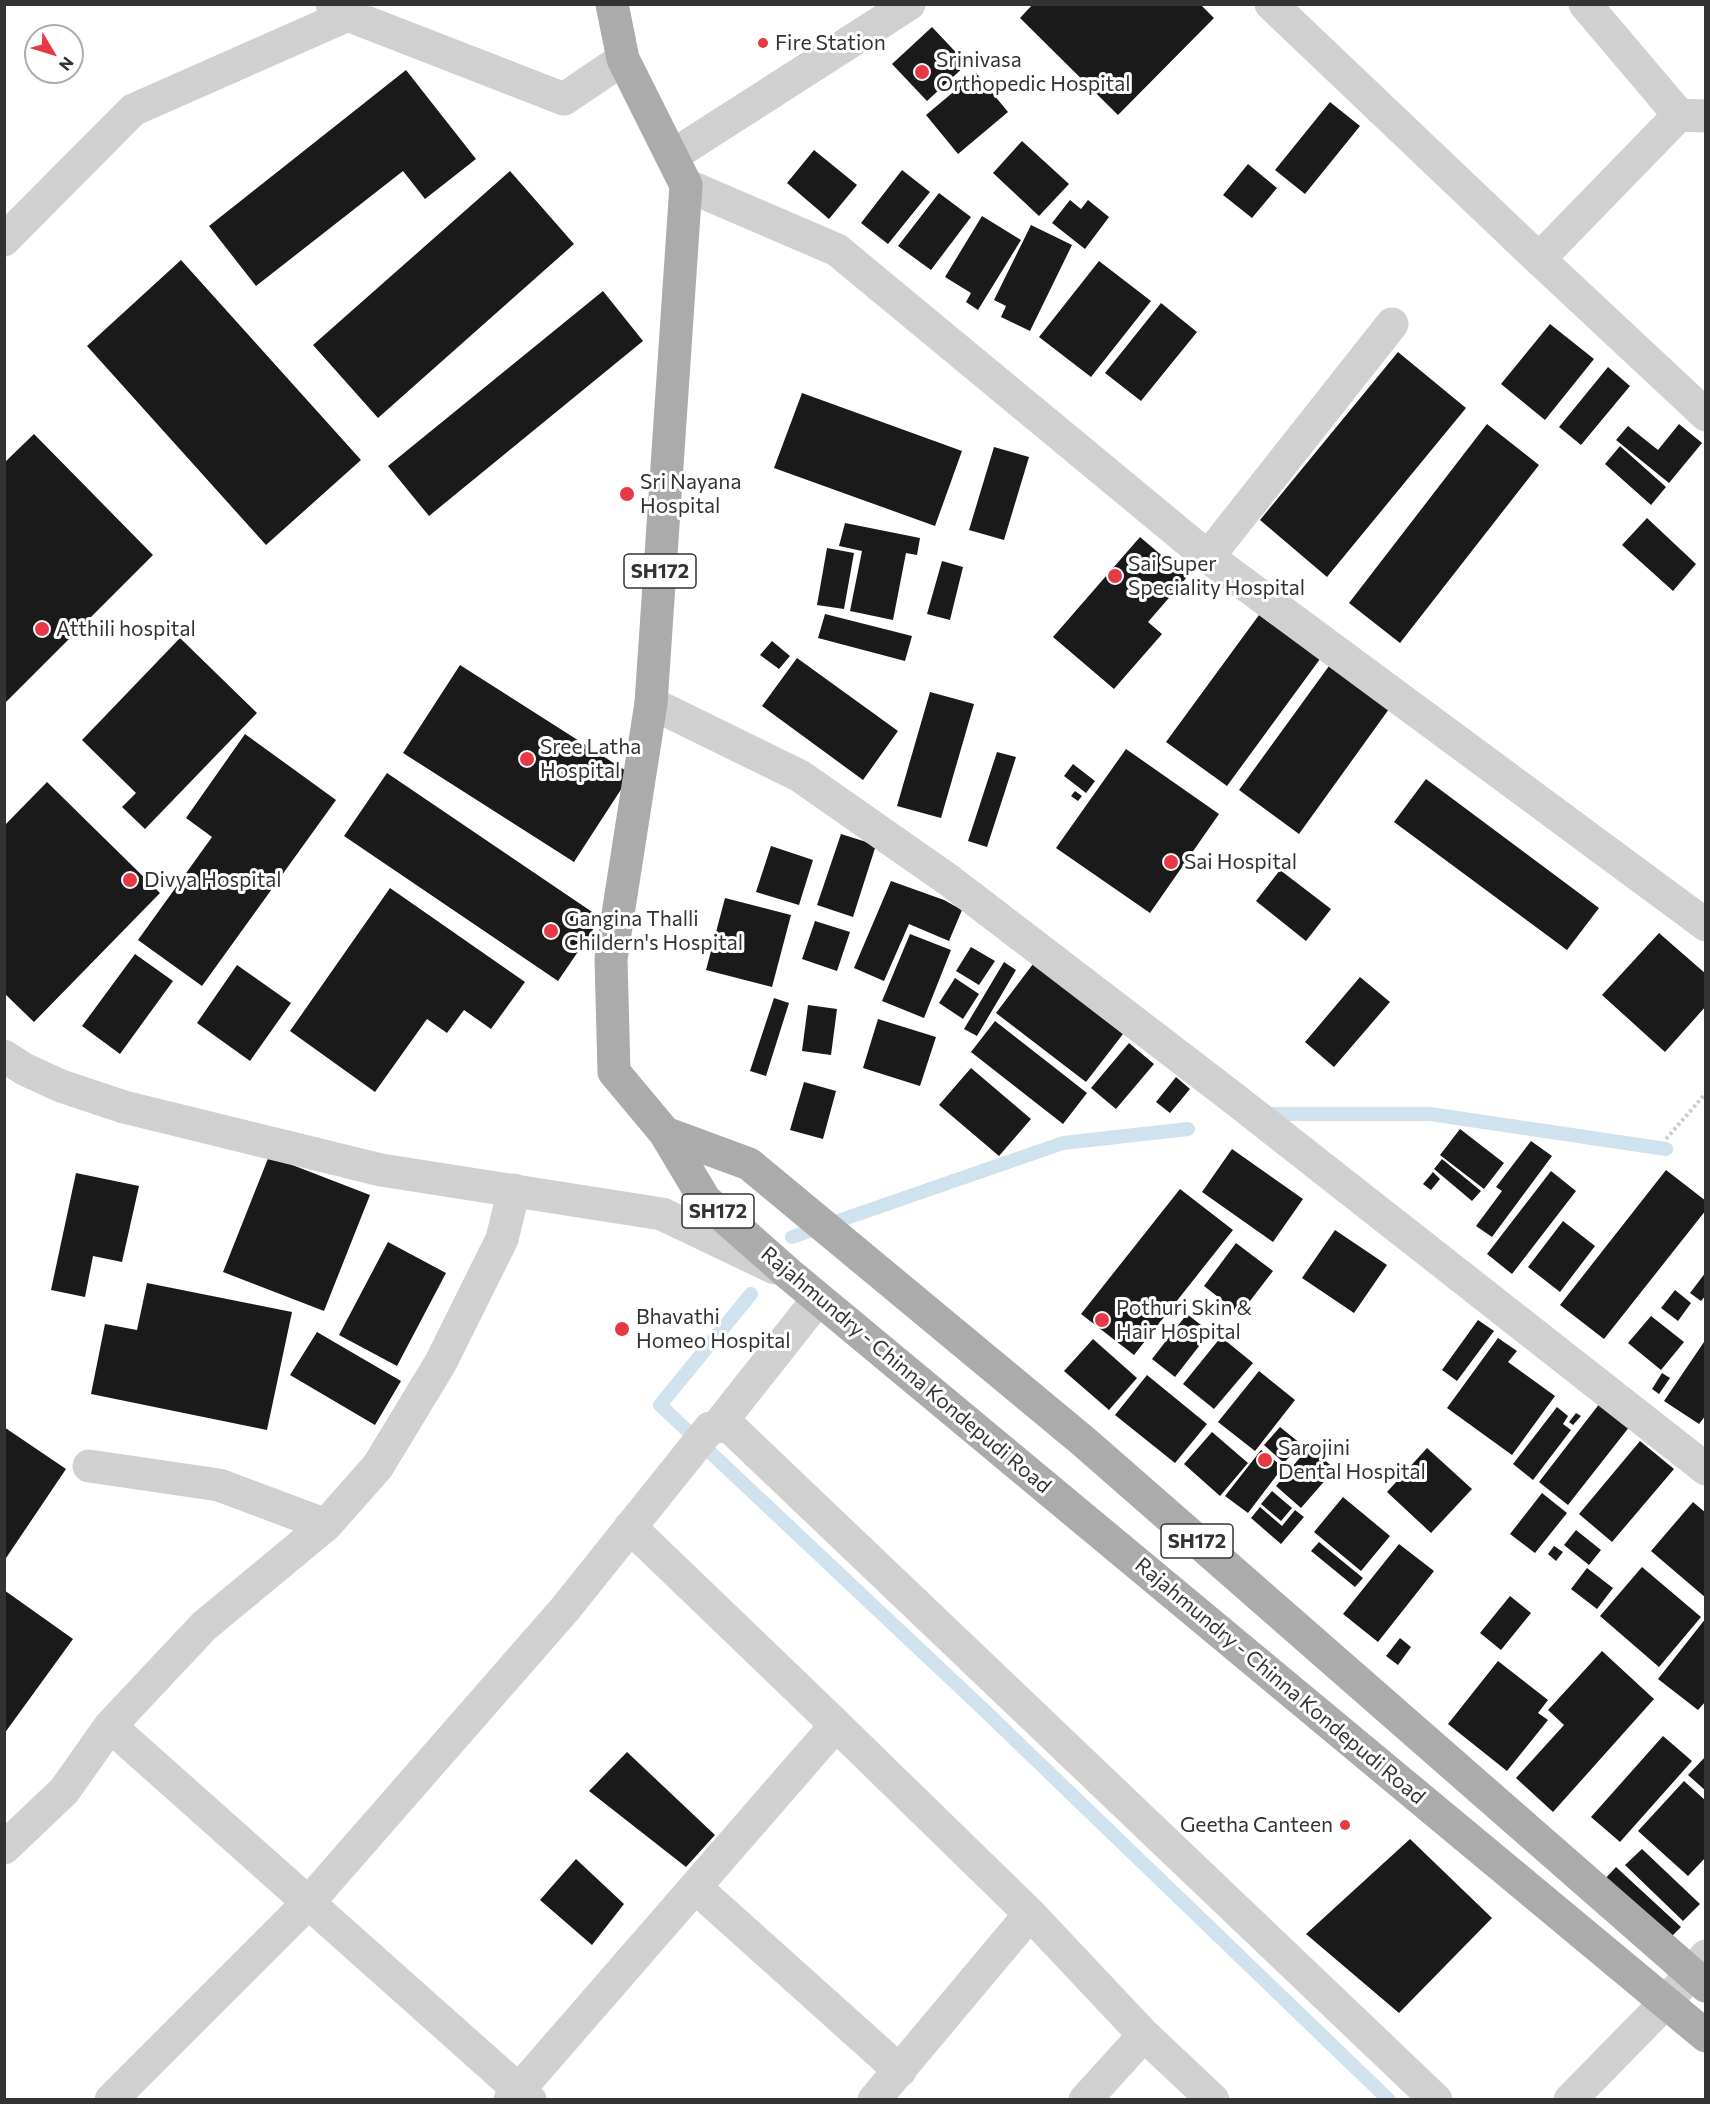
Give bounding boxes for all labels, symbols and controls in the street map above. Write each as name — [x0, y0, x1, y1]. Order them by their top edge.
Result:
north arrow — [24, 24, 84, 84]
place label: Fire Station — [775, 30, 886, 56]
marker: Fire Station — [756, 36, 770, 50]
place label: Srinivasa Orthopedic Hospital — [936, 47, 1131, 97]
text: N — [56, 54, 78, 75]
marker: Srinivasa Orthopedic Hospital — [913, 63, 931, 81]
place label: Sri Nayana Hospital — [640, 469, 741, 519]
marker: Sri Nayana Hospital — [618, 485, 636, 503]
place label: Sai Super Speciality Hospital — [1128, 551, 1305, 601]
road number: SH172 — [624, 554, 696, 588]
marker: Sai Super Speciality Hospital — [1106, 567, 1124, 585]
place label: Atthili hospital — [56, 616, 196, 642]
marker: Atthili hospital — [33, 620, 51, 638]
place label: Sree Latha Hospital — [540, 734, 641, 784]
marker: Sree Latha Hospital — [518, 750, 536, 768]
place label: Sai Hospital — [1184, 849, 1297, 875]
marker: Sai Hospital — [1162, 853, 1180, 871]
place label: Divya Hospital — [144, 867, 282, 893]
marker: Divya Hospital — [121, 871, 139, 889]
place label: Gangina Thalli Childern's Hospital — [564, 906, 743, 956]
marker: Gangina Thalli Childern's Hospital — [542, 922, 560, 940]
road number: SH172 — [682, 1194, 754, 1228]
street label: Rajahmundry - Chinna Kondepudi Road — [756, 1241, 1056, 1499]
place label: Pothuri Skin & Hair Hospital — [1116, 1295, 1252, 1345]
place label: Bhavathi Homeo Hospital — [636, 1304, 791, 1354]
marker: Pothuri Skin & Hair Hospital — [1093, 1311, 1111, 1329]
marker: Bhavathi Homeo Hospital — [613, 1320, 631, 1338]
place label: Sarojini Dental Hospital — [1278, 1435, 1426, 1485]
marker: Sarojini Dental Hospital — [1256, 1451, 1274, 1469]
road number: SH172 — [1161, 1524, 1233, 1558]
street label: Rajahmundry - Chinna Kondepudi Road — [1130, 1552, 1430, 1810]
place label: Geetha Canteen — [1180, 1812, 1333, 1838]
marker: Geetha Canteen — [1338, 1818, 1352, 1832]

